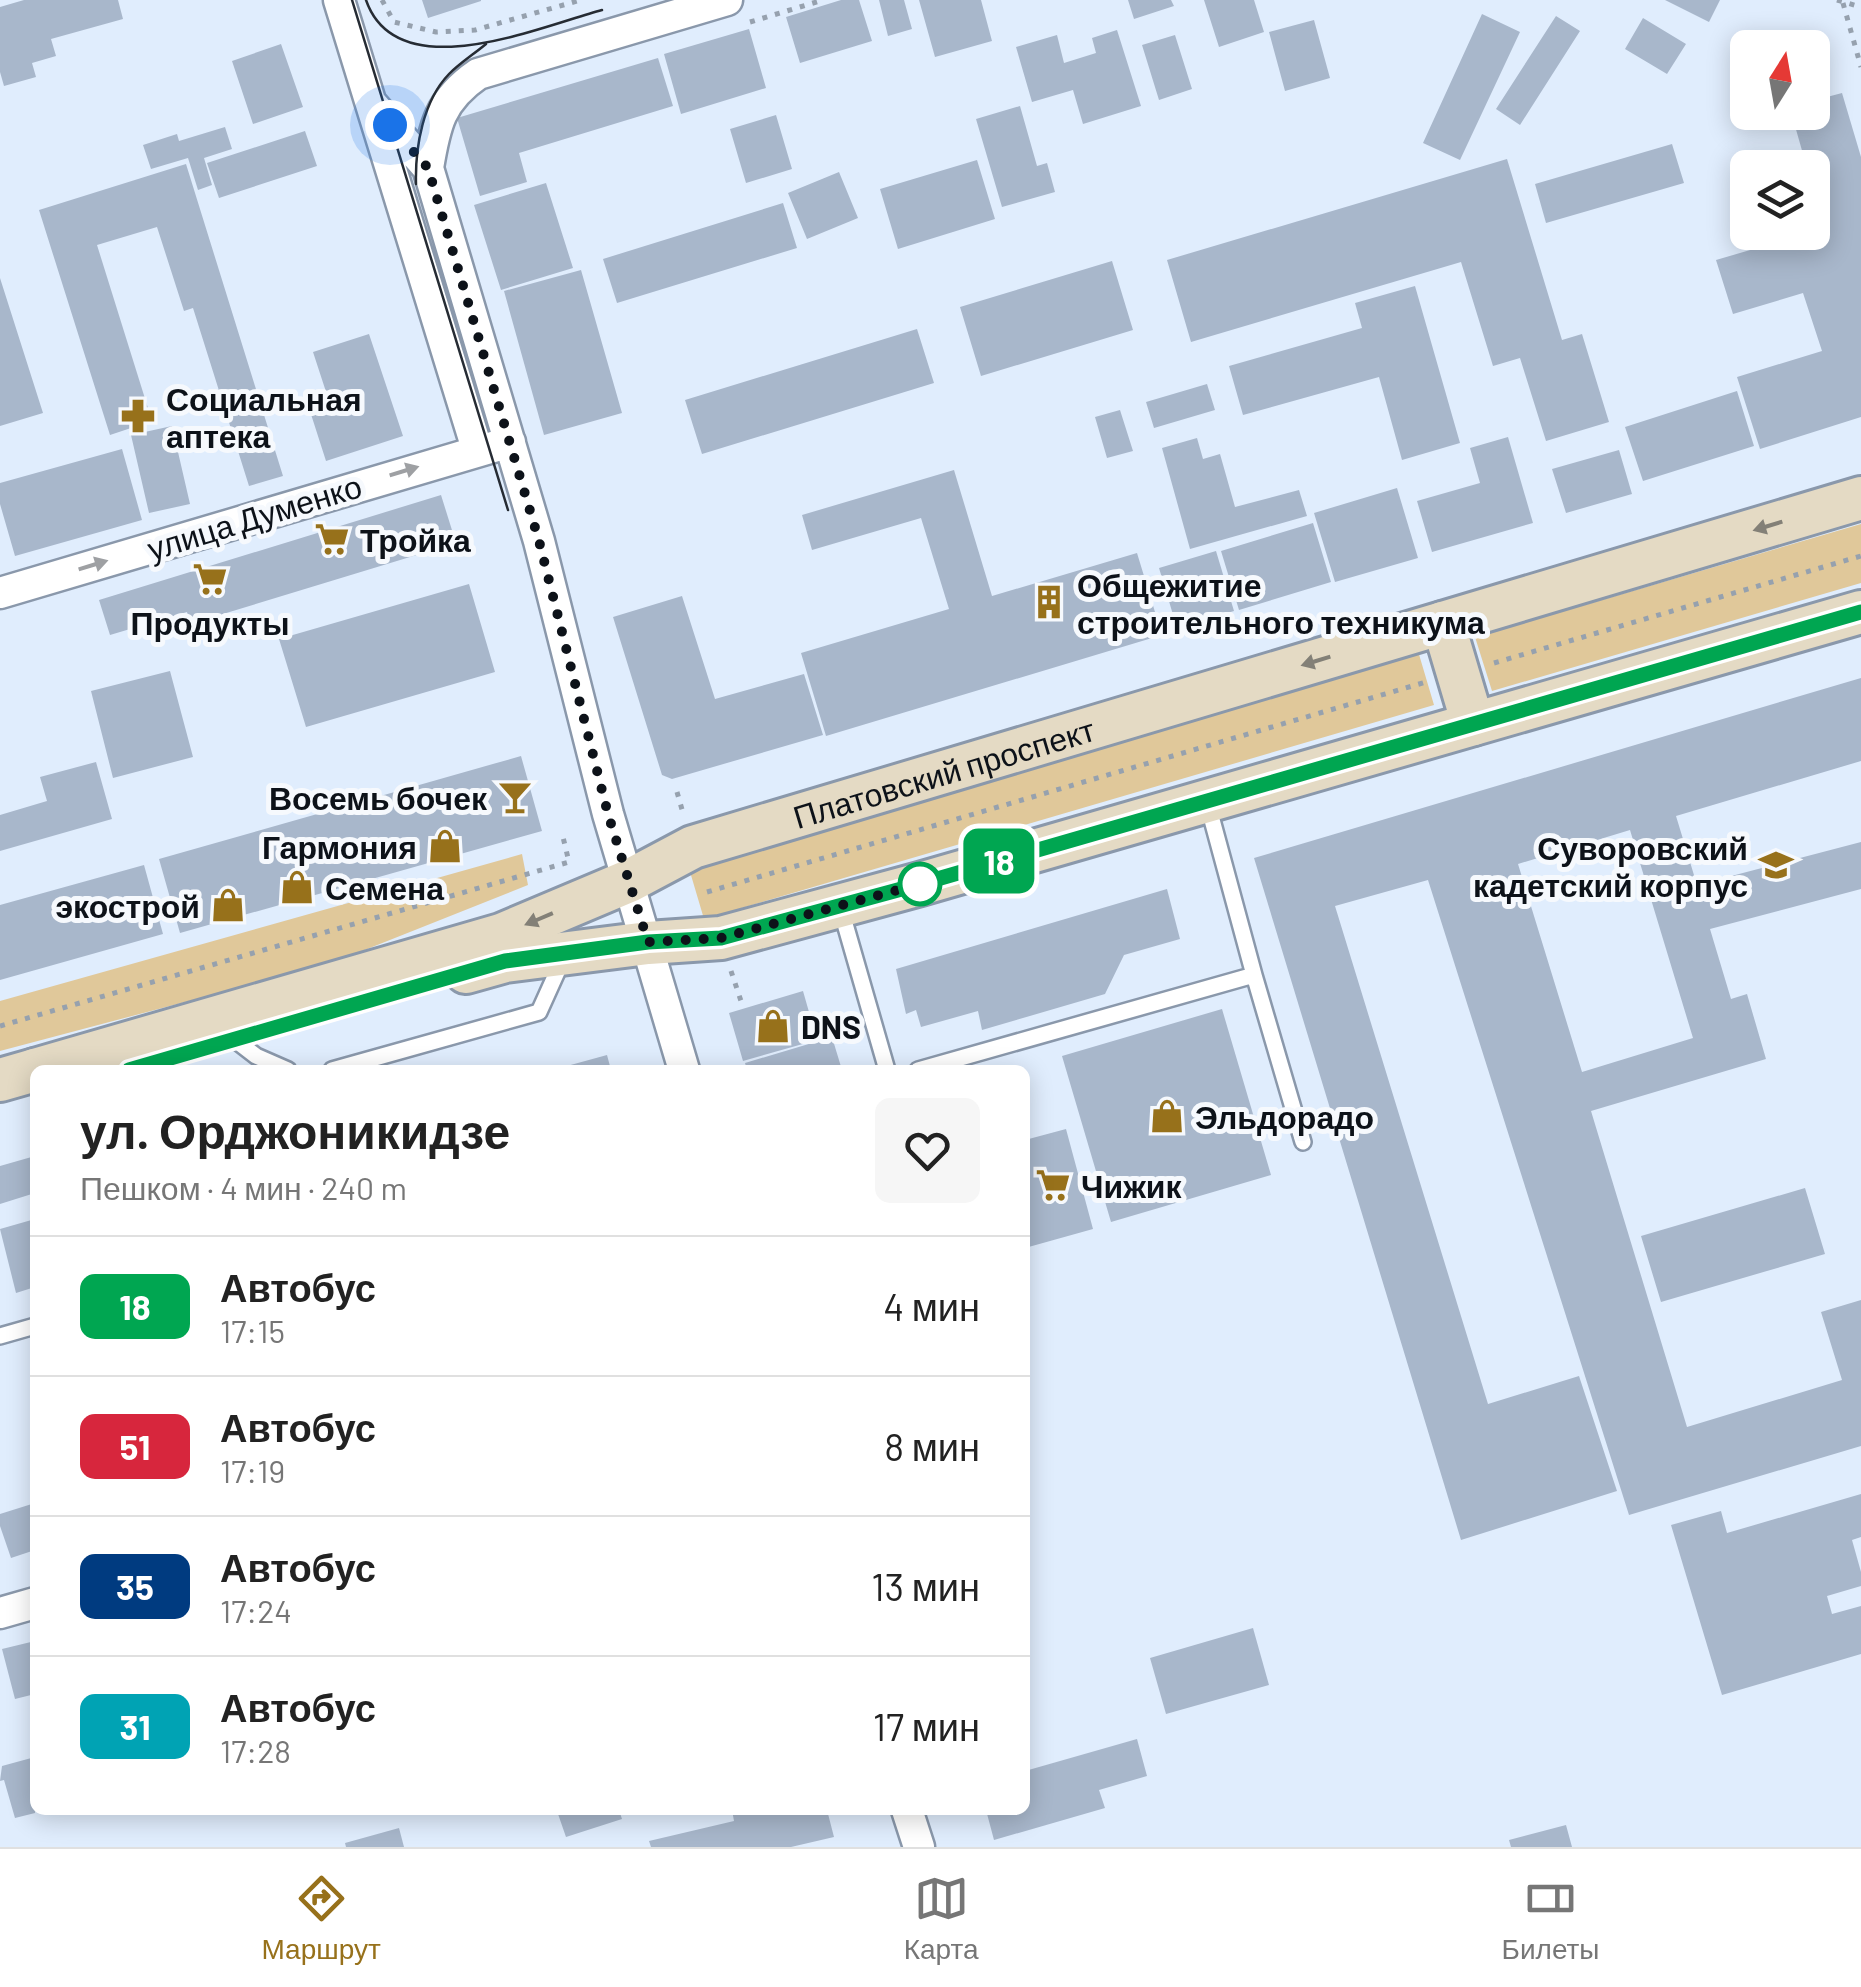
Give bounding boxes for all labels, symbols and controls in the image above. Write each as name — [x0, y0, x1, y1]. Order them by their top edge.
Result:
north arrow — [1730, 30, 1830, 130]
map controls — [1730, 30, 1830, 250]
your location — [365, 100, 415, 150]
button: layers — [1730, 150, 1830, 250]
place label: Социальная аптека — [166, 379, 362, 454]
pharmacy icon: Социальная аптека — [119, 397, 157, 435]
one-way arrow — [390, 463, 420, 478]
street label: улица Думенко — [142, 465, 366, 568]
one-way arrow — [1752, 519, 1782, 534]
supermarket icon: Тройка — [313, 520, 351, 558]
place label: Тройка — [360, 520, 471, 559]
one-way arrow — [79, 557, 109, 572]
supermarket icon: Продукты — [191, 560, 229, 598]
place label: Общежитие строительного техникума — [1077, 565, 1485, 641]
building icon: Общежитие строительного техникума — [1030, 583, 1068, 621]
place label: Продукты — [130, 603, 290, 642]
one-way arrow — [1300, 654, 1331, 669]
street label: Платовский проспект — [788, 709, 1099, 835]
place label: Восемь бочек — [269, 778, 488, 816]
bar icon: Восемь бочек — [496, 778, 534, 816]
place label: Гармония — [262, 827, 417, 866]
shop icon: Гармония — [426, 827, 464, 865]
line badge: 18 — [954, 828, 1044, 894]
place label: Суворовский кадетский корпус — [1473, 828, 1748, 904]
text: 18 — [983, 840, 1015, 882]
school or university icon: Суворовский кадетский корпус — [1757, 846, 1795, 884]
unlabelled marker — [899, 863, 941, 905]
shop icon: Семена — [278, 868, 316, 906]
place label: Семена — [325, 868, 444, 906]
place label: экострой — [55, 886, 200, 925]
shop icon: экострой — [209, 886, 247, 924]
one-way arrow — [524, 911, 554, 927]
shop icon: DNS — [754, 1007, 792, 1045]
place label: DNS — [801, 1007, 861, 1045]
shop icon: Эльдорадо — [1148, 1097, 1186, 1135]
place label: Эльдорадо — [1195, 1097, 1374, 1136]
button: heart — [875, 1098, 980, 1203]
text: ул. Орджоникидзе — [80, 1101, 510, 1159]
supermarket icon: Чижик — [1034, 1166, 1072, 1204]
place label: Чижик — [1081, 1166, 1183, 1204]
text: Пешком · 4 мин · 240 m — [80, 1168, 407, 1206]
text: Автобус — [220, 1264, 376, 1310]
text: 4 мин — [883, 1283, 980, 1329]
text: 18 — [119, 1285, 151, 1327]
text: 17:15 — [220, 1311, 285, 1349]
text: Автобус — [220, 1404, 376, 1450]
text: 8 мин — [884, 1423, 980, 1469]
text: 51 — [120, 1425, 150, 1467]
text: 17:19 — [220, 1451, 285, 1489]
text: Автобус — [220, 1544, 376, 1590]
text: 13 мин — [871, 1563, 980, 1609]
text: 35 — [116, 1565, 154, 1607]
text: 17:24 — [220, 1591, 292, 1629]
text: Автобус — [220, 1684, 376, 1730]
text: 17 мин — [873, 1703, 980, 1749]
text: 31 — [119, 1705, 151, 1747]
text: 17:28 — [220, 1731, 291, 1769]
tab: Маршрут — [261, 1871, 381, 1966]
tab: Карта — [904, 1871, 979, 1966]
tab: Билеты — [1502, 1871, 1600, 1966]

